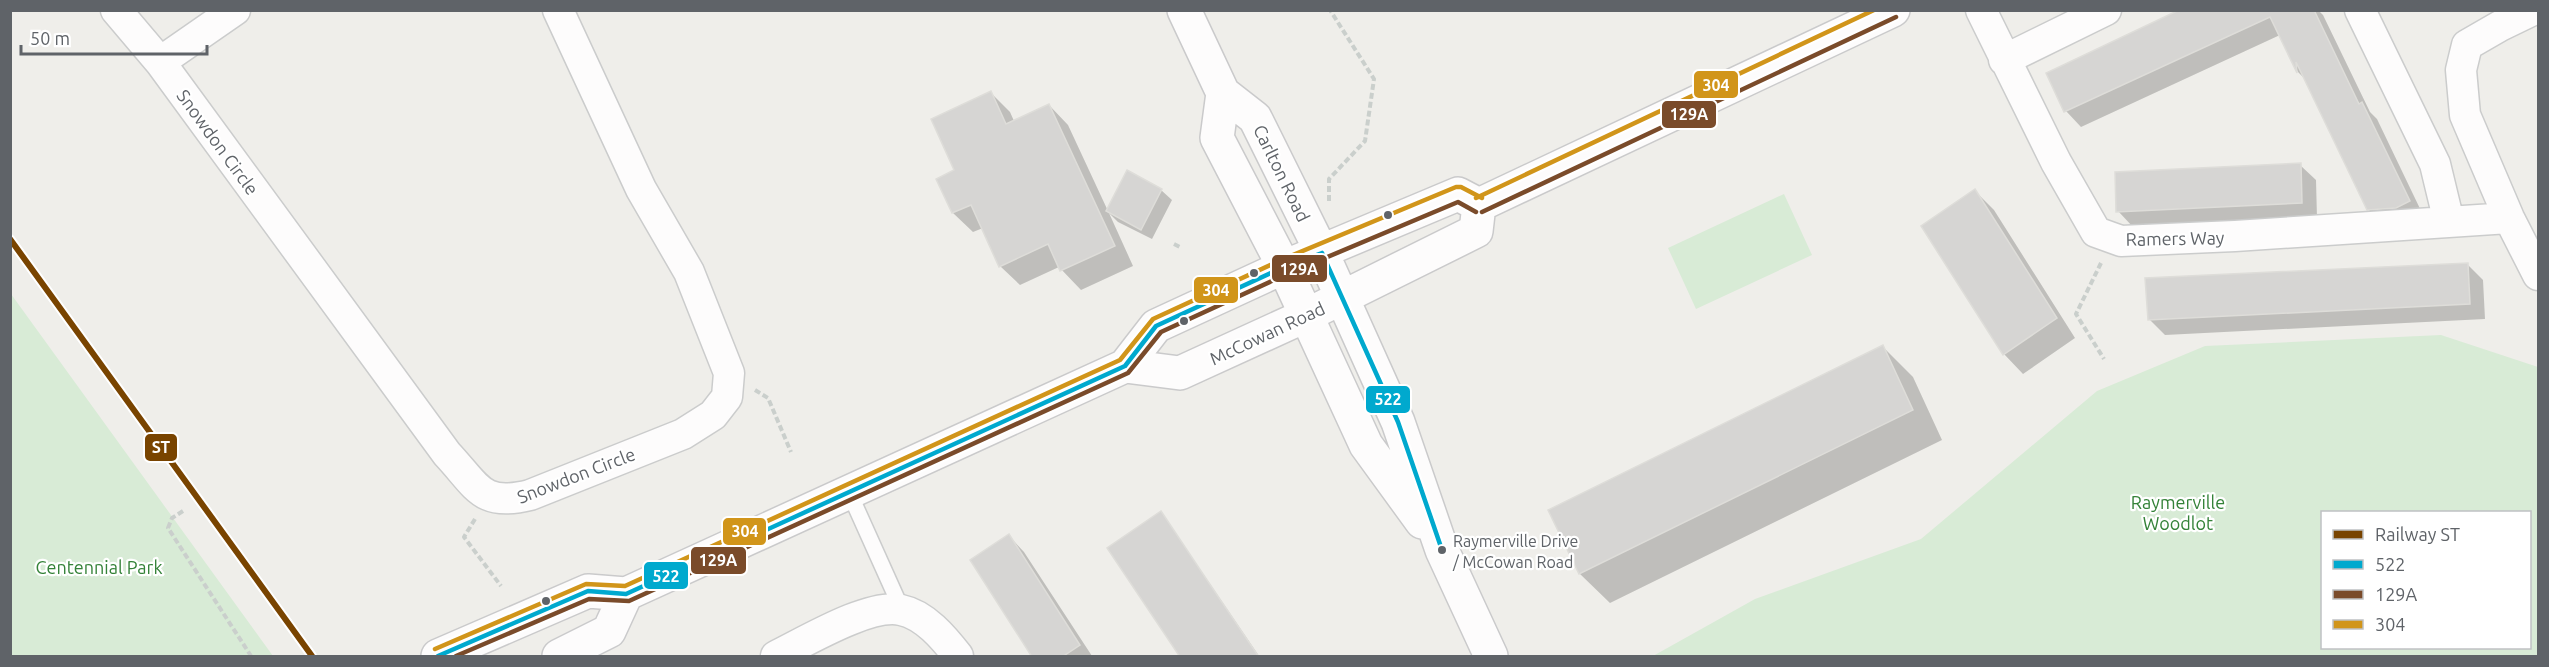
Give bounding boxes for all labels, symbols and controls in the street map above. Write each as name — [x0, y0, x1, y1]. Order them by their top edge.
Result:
scale bar — [21, 18, 207, 56]
text: 50 m — [30, 28, 70, 48]
line badge: 304 — [1693, 70, 1739, 99]
text: 304 — [1702, 76, 1730, 94]
street label: Snowdon Circle — [173, 86, 263, 198]
line badge: 129A — [1661, 100, 1717, 129]
text: 129A — [1670, 105, 1709, 123]
street label: Carlton Road — [1250, 121, 1314, 225]
unlabelled marker — [1382, 209, 1394, 221]
street label: Ramers Way — [2125, 227, 2225, 249]
line badge: 129A — [1271, 254, 1328, 283]
text: 129A — [1280, 260, 1319, 278]
unlabelled marker — [1248, 267, 1260, 279]
line badge: 304 — [1193, 276, 1239, 304]
text: 304 — [1202, 281, 1230, 299]
street label: McCowan Road — [1206, 298, 1328, 368]
unlabelled marker — [1178, 315, 1190, 327]
line badge: 522 — [1365, 385, 1411, 414]
text: 522 — [1374, 390, 1402, 408]
line badge: ST — [144, 433, 178, 462]
text: ST — [152, 438, 171, 456]
street label: Snowdon Circle — [514, 443, 638, 507]
park label: Raymerville Woodlot — [2131, 492, 2225, 533]
legend — [2321, 511, 2531, 649]
line badge: 304 — [722, 517, 767, 546]
text: 304 — [731, 522, 759, 540]
text: Railway ST — [2375, 524, 2460, 544]
place label: Raymerville Drive / McCowan Road — [1452, 532, 1578, 571]
marker: Raymerville Drive / McCowan Road — [1436, 544, 1448, 556]
line badge: 129A — [690, 546, 747, 575]
text: 129A — [699, 551, 738, 569]
text: 522 — [2375, 554, 2405, 574]
park label: Centennial Park — [36, 557, 163, 577]
line badge: 522 — [643, 561, 689, 590]
text: 522 — [652, 567, 680, 585]
text: 129A — [2375, 584, 2417, 604]
unlabelled marker — [540, 595, 552, 607]
text: 304 — [2375, 614, 2405, 634]

